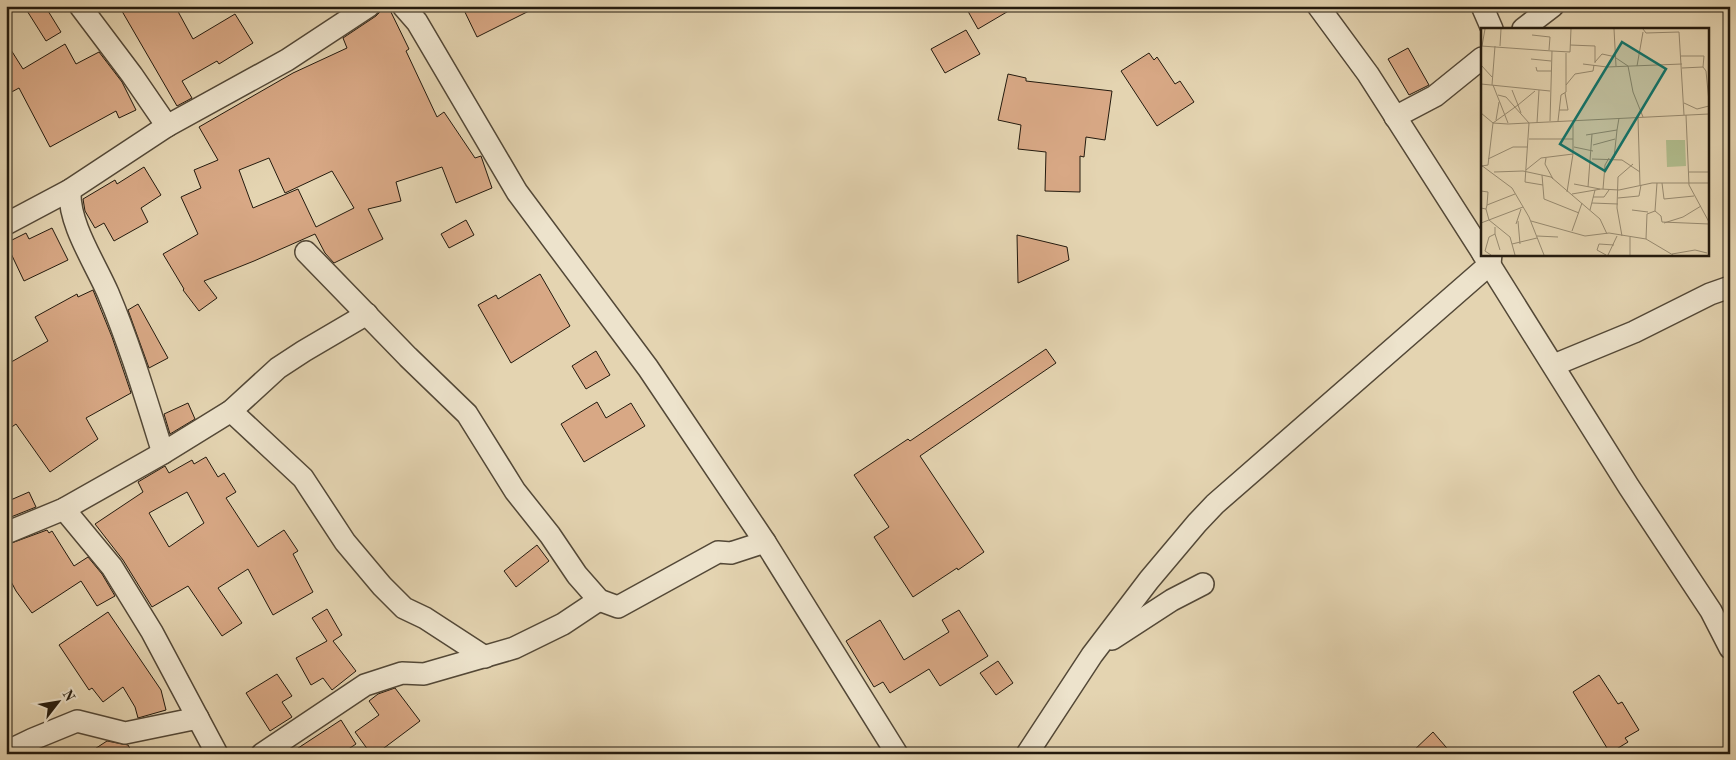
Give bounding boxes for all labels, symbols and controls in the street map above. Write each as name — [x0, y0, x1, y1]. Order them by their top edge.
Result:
inset map — [1481, 28, 1708, 255]
north arrow — [32, 678, 82, 728]
text: N — [60, 688, 77, 704]

